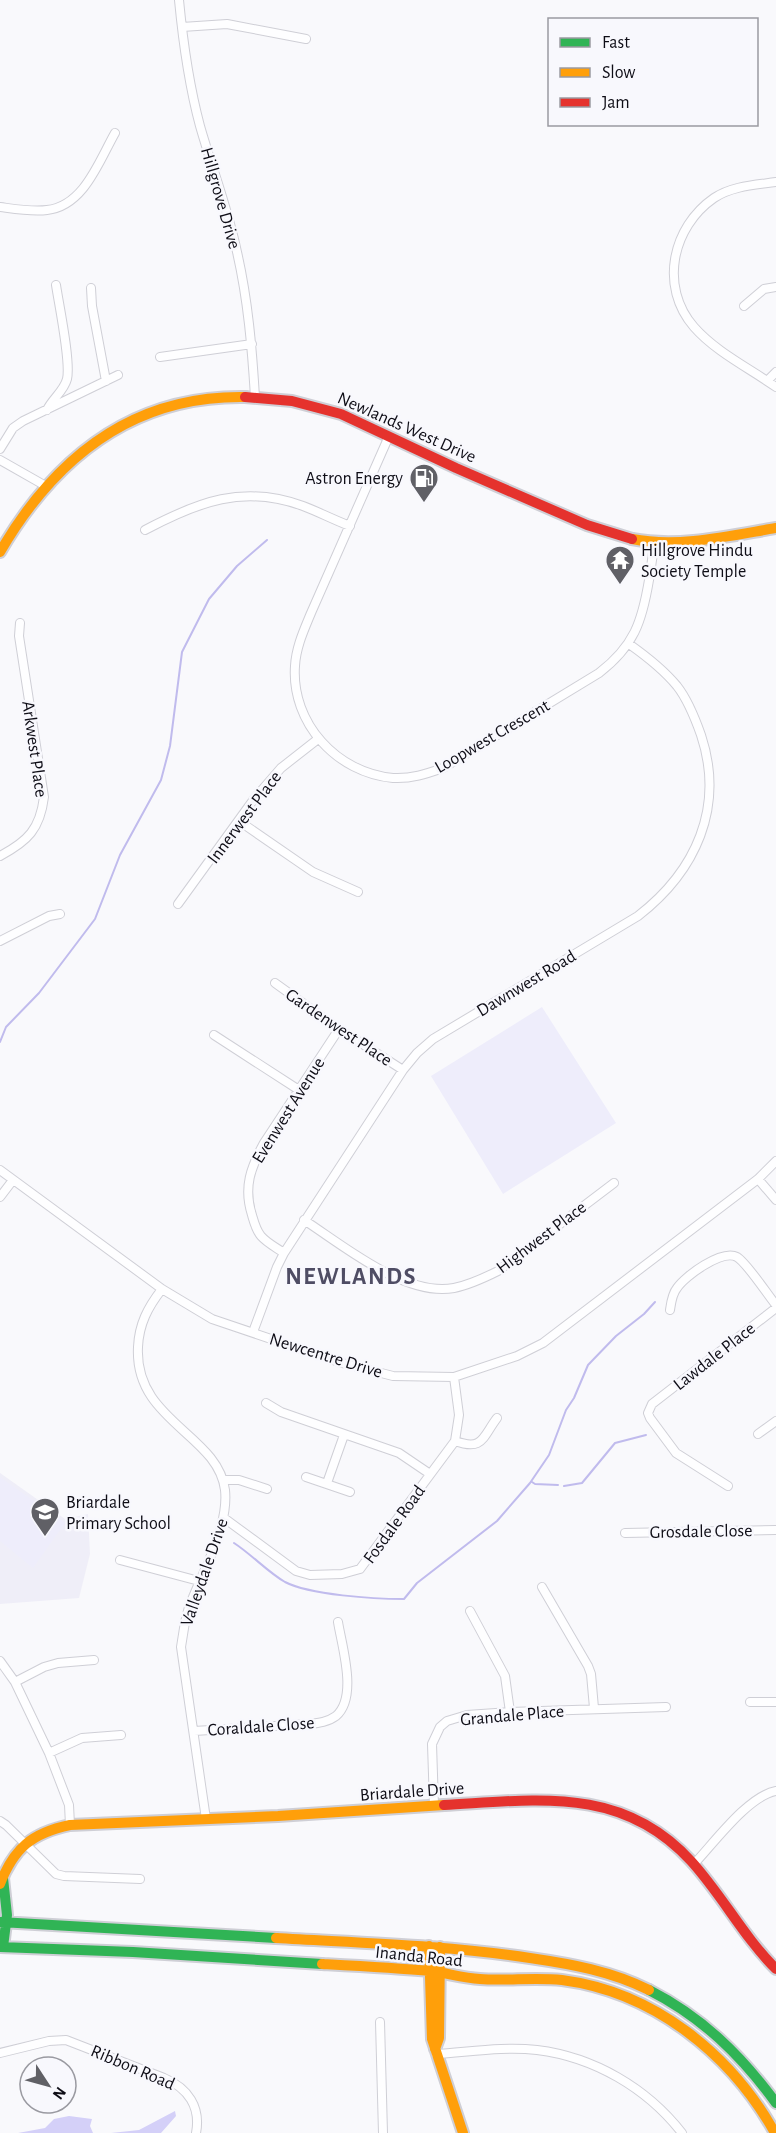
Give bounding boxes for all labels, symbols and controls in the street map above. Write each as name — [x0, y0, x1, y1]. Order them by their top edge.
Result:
legend — [548, 18, 758, 126]
text: Fast — [602, 34, 630, 52]
text: Slow — [602, 64, 635, 82]
text: Jam — [602, 94, 630, 112]
street label: Hillgrove Drive — [197, 145, 243, 251]
street label: Newlands West Drive — [335, 389, 479, 467]
fuel station icon: Astron Energy — [408, 462, 440, 504]
place label: Astron Energy — [305, 470, 403, 488]
place label: Hillgrove Hindu Society Temple — [641, 542, 753, 581]
temple icon: Hillgrove Hindu Society Temple — [604, 544, 636, 586]
street label: Loopwest Crescent — [432, 697, 553, 777]
street label: Arkwest Place — [18, 700, 50, 798]
street label: Innerwest Place — [204, 768, 285, 867]
street label: Dawnwest Road — [474, 947, 579, 1020]
street label: Gardenwest Place — [282, 986, 395, 1070]
street label: Evenwest Avenue — [249, 1055, 328, 1167]
street label: Highwest Place — [493, 1198, 590, 1277]
district label: NEWLANDS — [285, 1265, 417, 1289]
street label: Lawdale Place — [670, 1319, 759, 1394]
street label: Newcentre Drive — [267, 1330, 384, 1382]
street label: Fosdale Road — [361, 1482, 429, 1567]
place label: Briardale Primary School — [66, 1494, 171, 1533]
school or university icon: Briardale Primary School — [29, 1496, 61, 1538]
street label: Valleydale Drive — [178, 1516, 232, 1629]
street label: Grosdale Close — [650, 1522, 753, 1542]
street label: Grandale Place — [459, 1702, 565, 1730]
street label: Coraldale Close — [207, 1714, 315, 1740]
street label: Briardale Drive — [359, 1779, 465, 1805]
street label: Inanda Road — [374, 1943, 463, 1971]
street label: Ribbon Road — [88, 2042, 177, 2094]
north arrow — [18, 2055, 78, 2115]
text: N — [50, 2084, 69, 2102]

